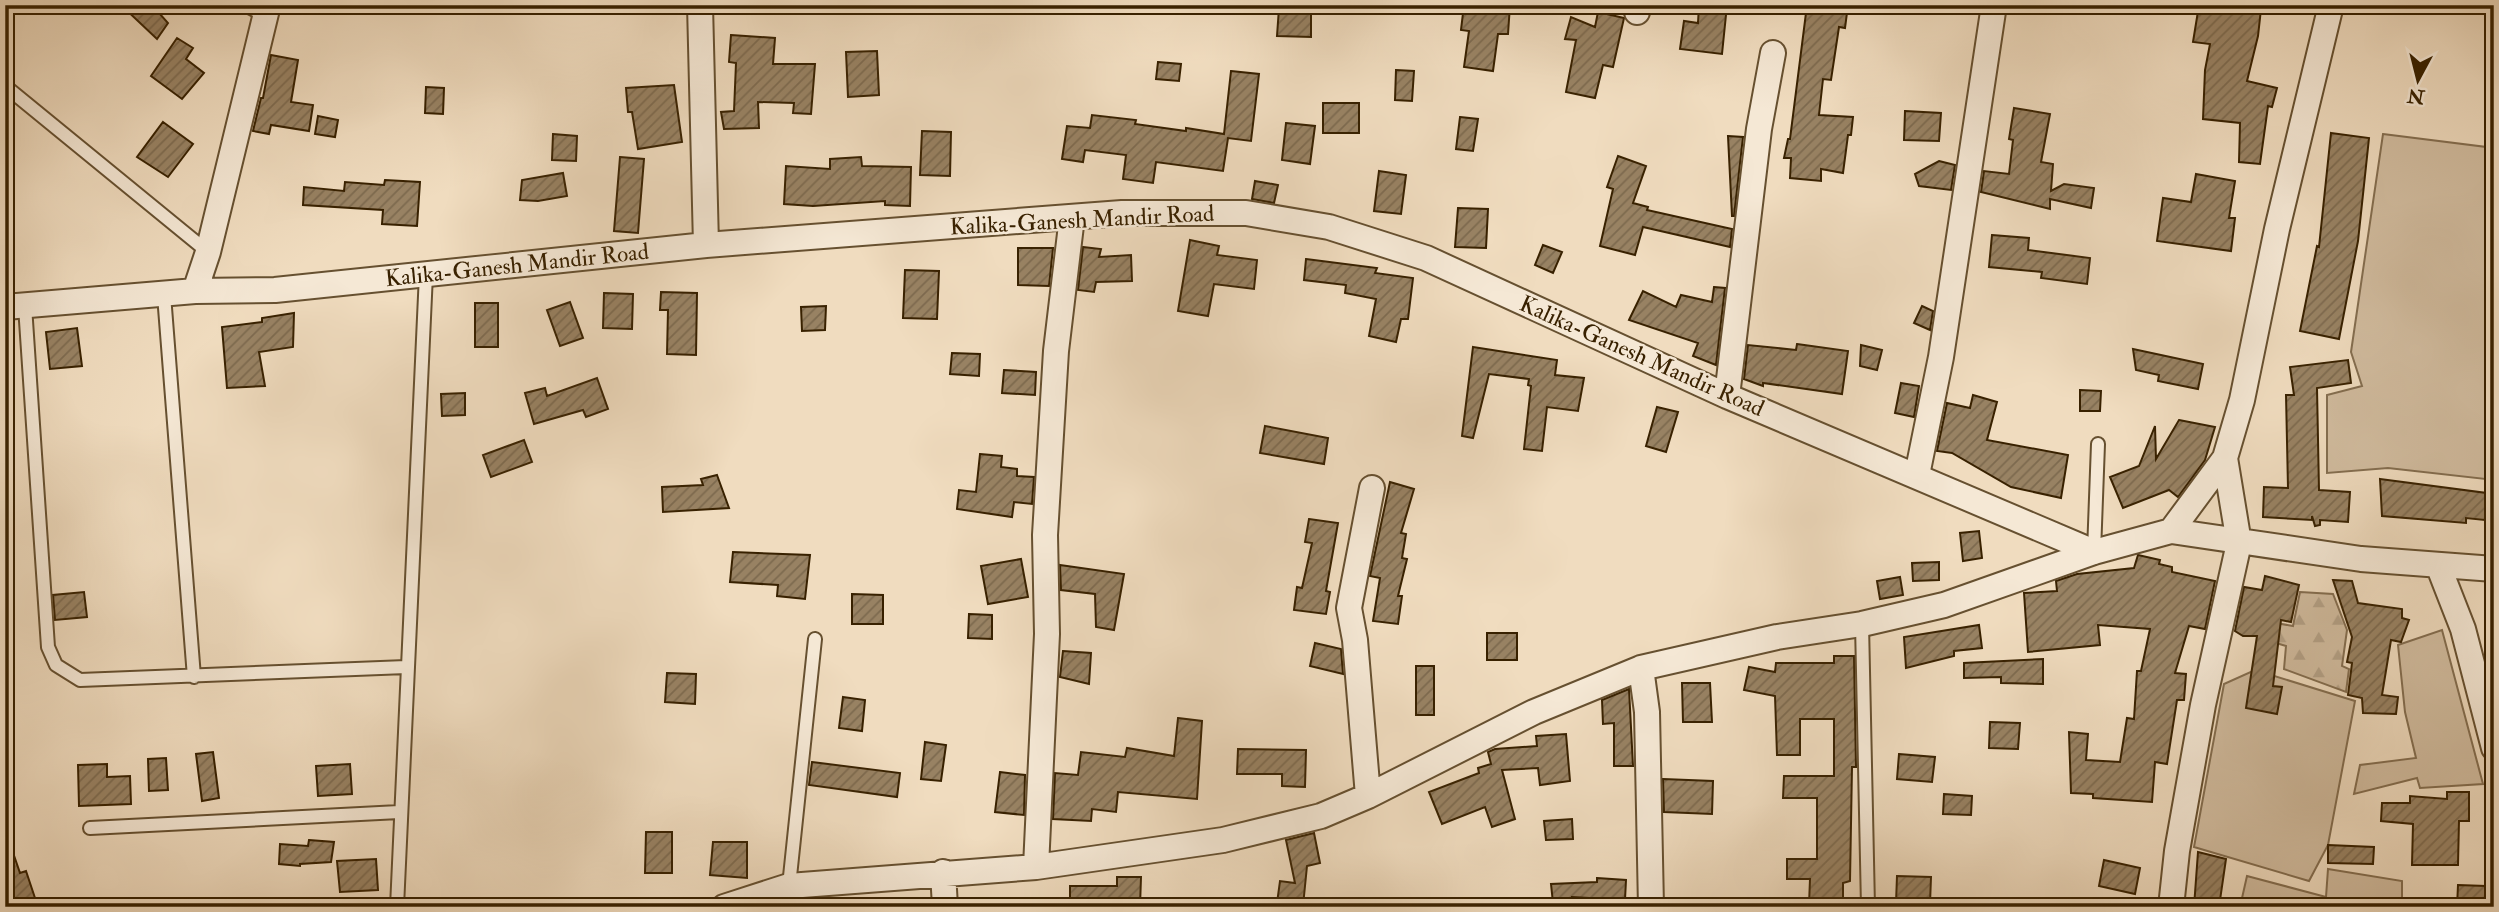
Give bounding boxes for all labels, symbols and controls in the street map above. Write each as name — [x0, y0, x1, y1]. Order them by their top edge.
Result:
north arrow — [2384, 46, 2454, 116]
text: N — [2405, 83, 2427, 109]
street label: Kalika-Ganesh Mandir Road — [949, 199, 1215, 241]
street label: Kalika-Ganesh Mandir Road — [384, 237, 650, 293]
street label: Kalika-Ganesh Mandir Road — [1515, 289, 1769, 423]

